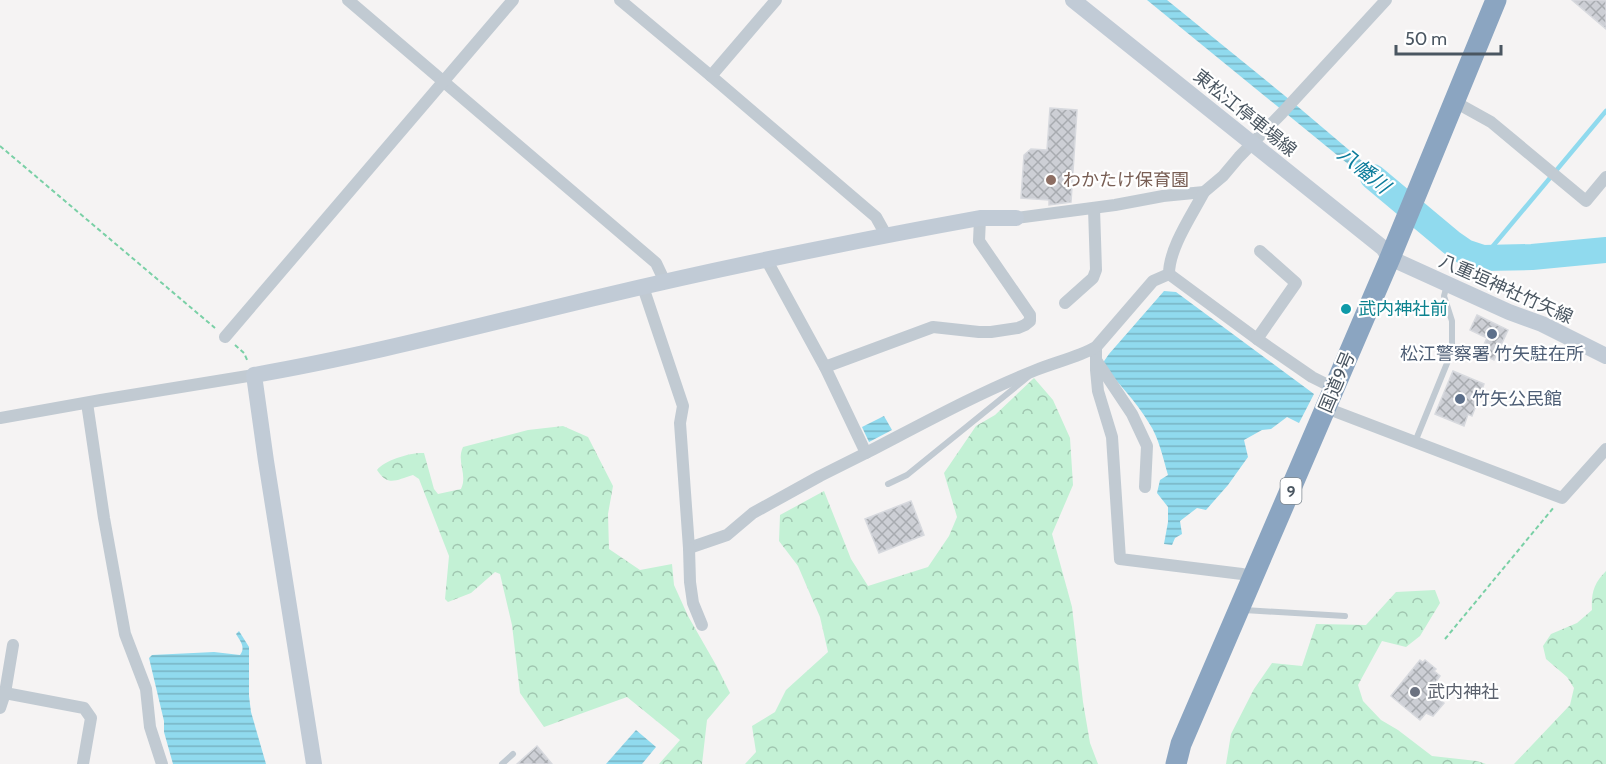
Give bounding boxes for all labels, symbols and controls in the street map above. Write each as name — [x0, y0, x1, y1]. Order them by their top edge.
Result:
scale bar — [1396, 18, 1501, 56]
text: 50 m — [1405, 28, 1447, 50]
street label: 東松江停車場線 — [1189, 65, 1301, 161]
water label: 八幡川 — [1333, 142, 1396, 199]
place label: わかたけ保育園 — [1063, 169, 1189, 191]
marker: わかたけ保育園 — [1044, 173, 1058, 187]
street label: 八重垣神社竹矢線 — [1436, 250, 1576, 328]
place label: 武内神社前 — [1358, 298, 1448, 320]
marker: 武内神社前 — [1339, 302, 1353, 316]
marker: 松江警察署 竹矢駐在所 — [1485, 327, 1499, 341]
place label: 松江警察署 竹矢駐在所 — [1400, 343, 1584, 365]
street label: 国道9号 — [1314, 348, 1360, 416]
place label: 竹矢公民館 — [1472, 388, 1562, 410]
marker: 竹矢公民館 — [1453, 392, 1467, 406]
road number: 9 — [1280, 478, 1302, 504]
place label: 武内神社 — [1427, 681, 1499, 703]
marker: 武内神社 — [1408, 685, 1422, 699]

